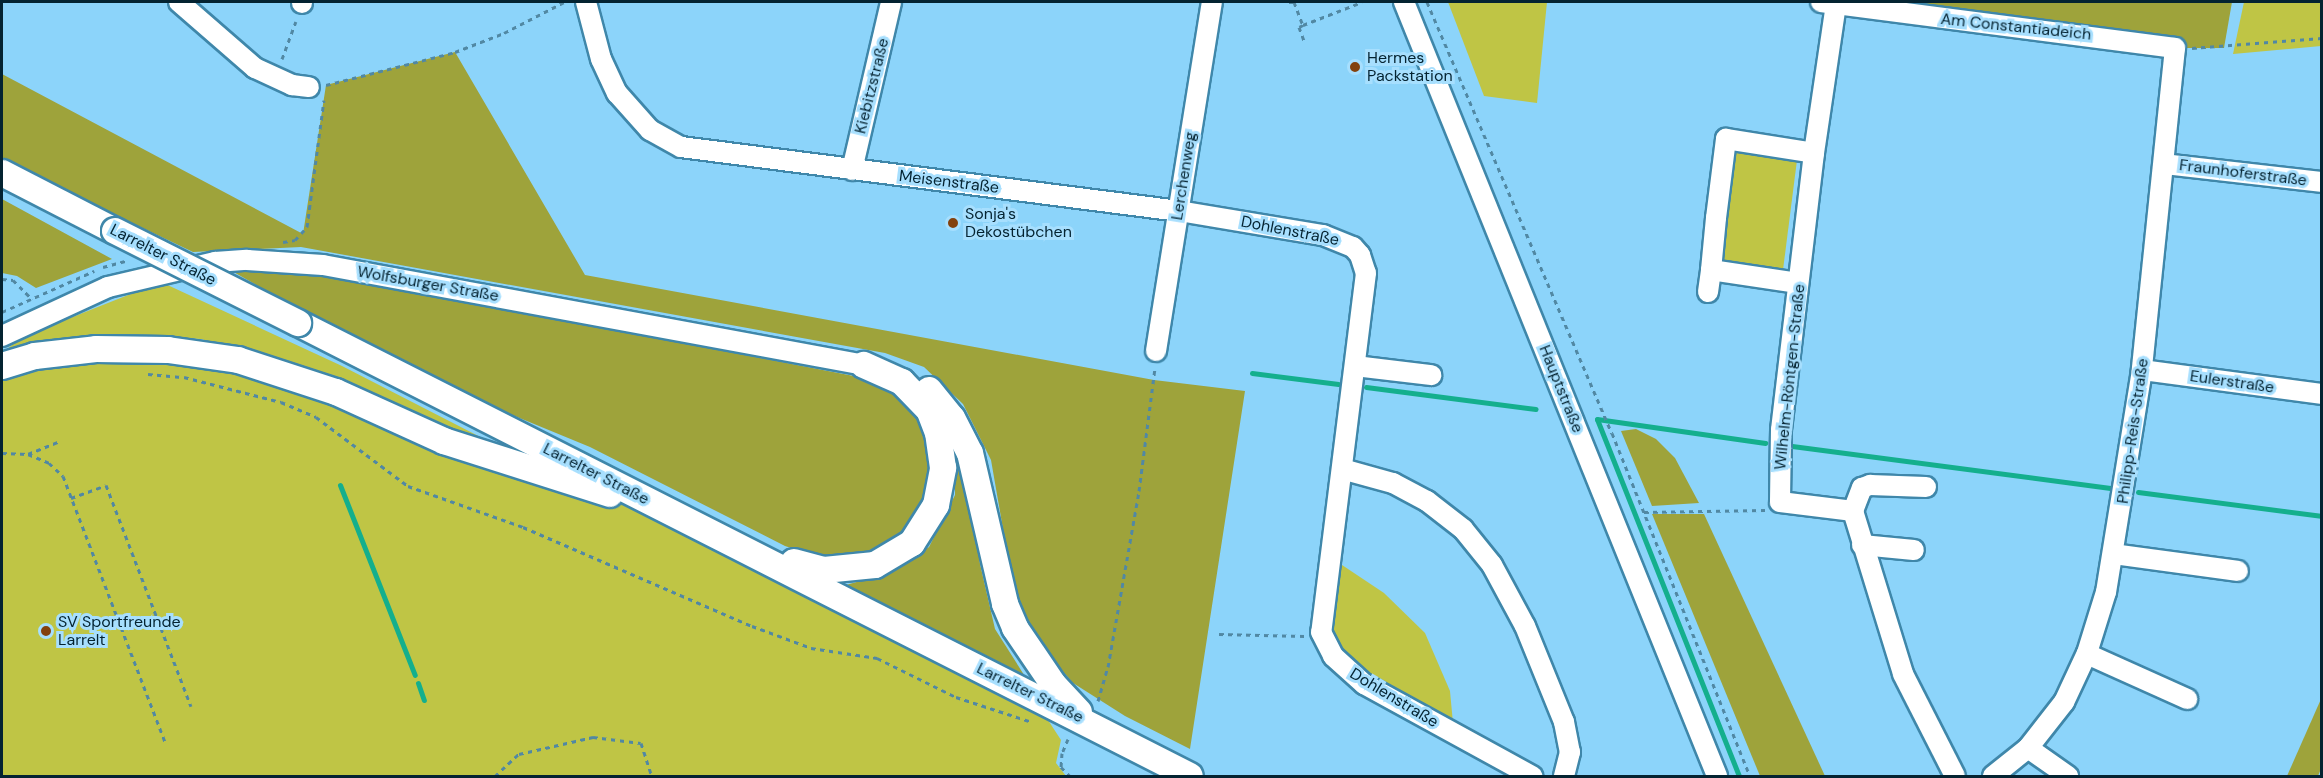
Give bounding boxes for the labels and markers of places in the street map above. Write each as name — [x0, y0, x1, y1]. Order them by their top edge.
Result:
place label: Hermes Packstation — [1367, 48, 1453, 86]
marker: Hermes Packstation — [1348, 60, 1362, 74]
place label: Sonja's Dekostübchen — [965, 204, 1072, 242]
marker: Sonja's Dekostübchen — [946, 216, 960, 230]
place label: SV Sportfreunde Larrelt — [58, 612, 181, 650]
marker: SV Sportfreunde Larrelt — [39, 624, 53, 638]

